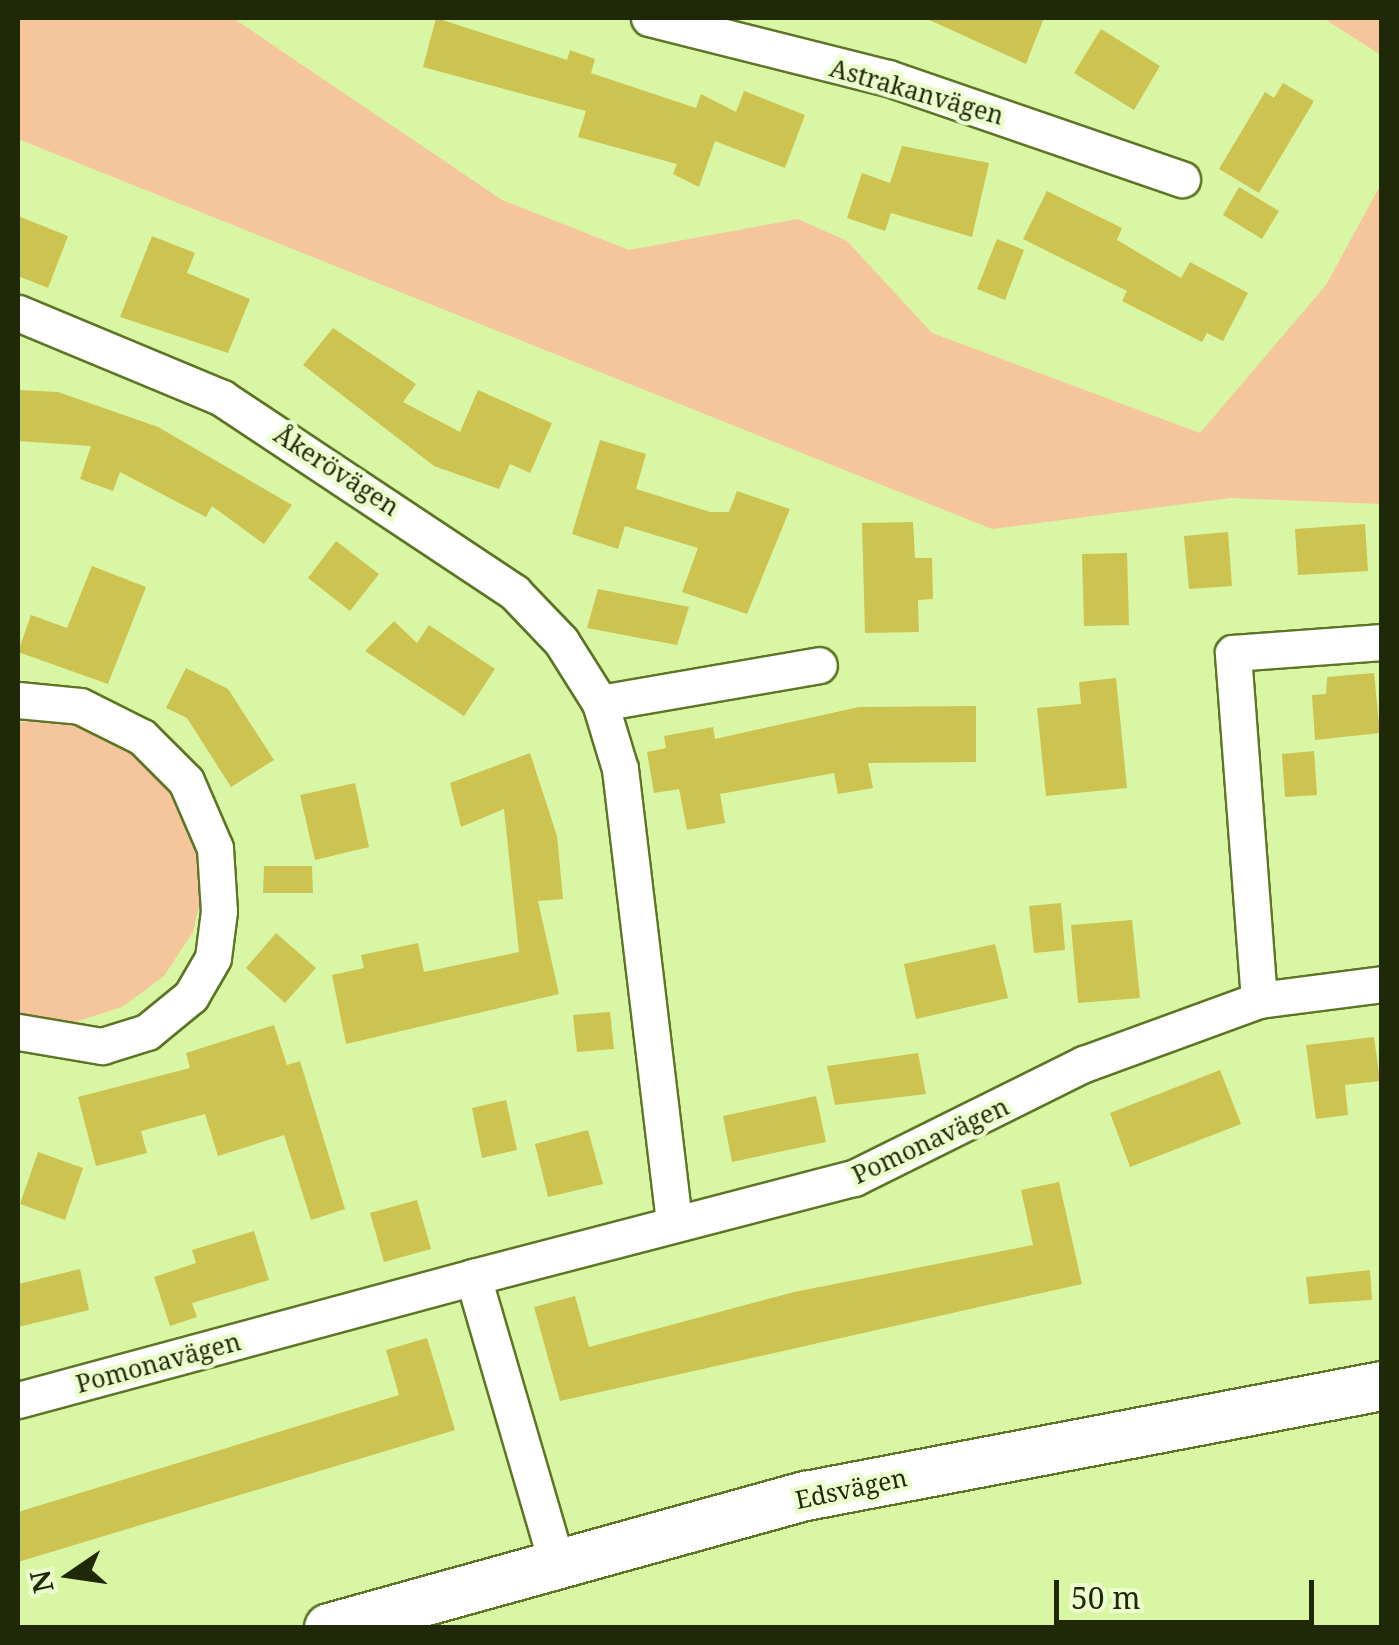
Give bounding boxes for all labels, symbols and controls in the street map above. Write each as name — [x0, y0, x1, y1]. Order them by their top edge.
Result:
street label: Astrakanvägen — [827, 52, 1007, 130]
street label: Åkerövägen — [269, 419, 405, 521]
street label: Pomonavägen — [847, 1091, 1013, 1189]
street label: Pomonavägen — [72, 1326, 244, 1398]
street label: Edsvägen — [792, 1462, 910, 1514]
north arrow — [20, 1525, 120, 1625]
scale bar — [1059, 1560, 1319, 1622]
text: N — [20, 1567, 62, 1597]
text: 50 m — [1071, 1577, 1141, 1618]

